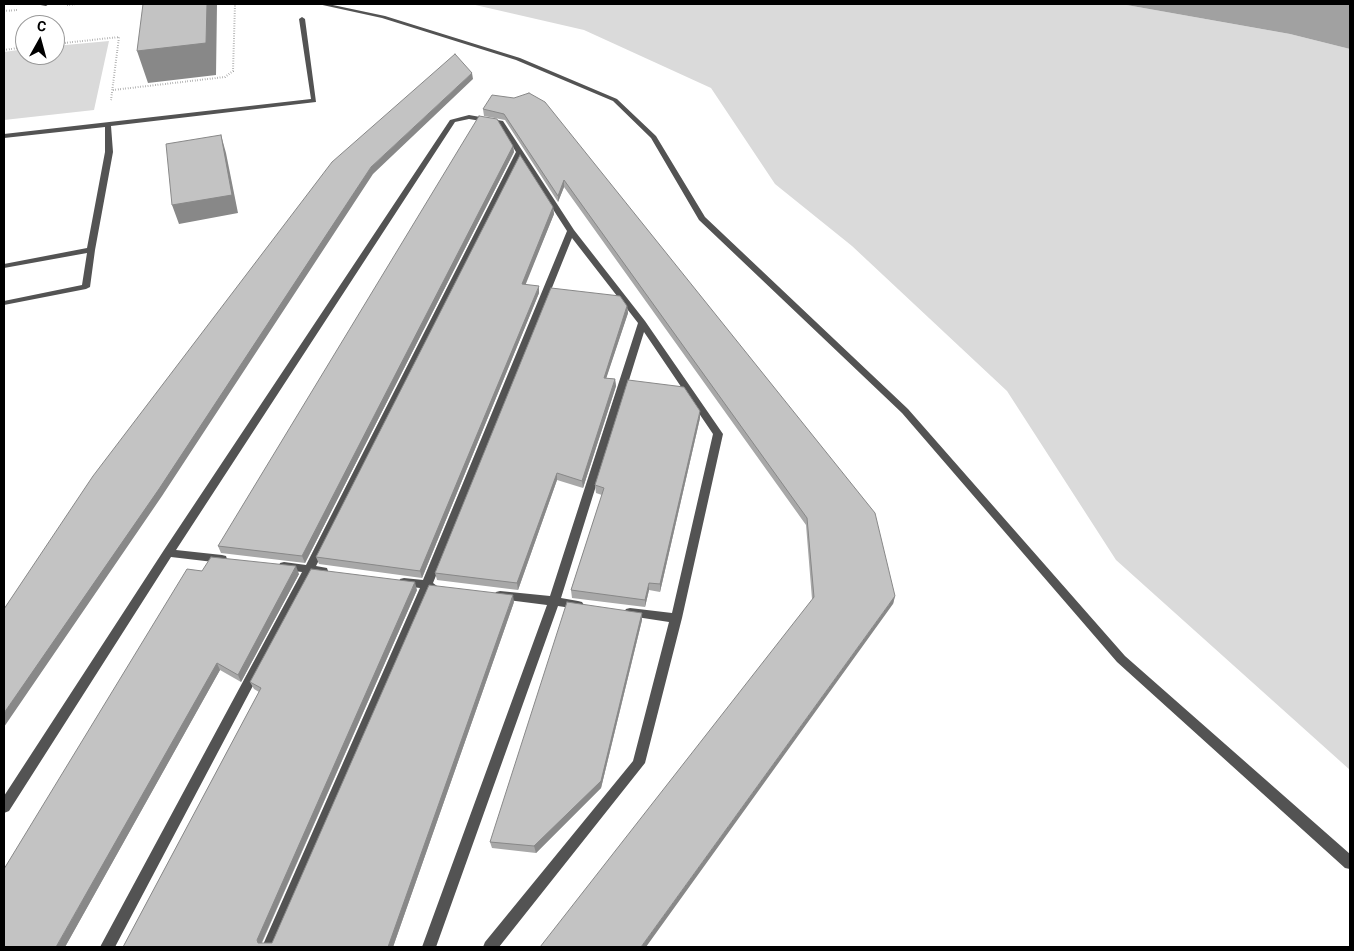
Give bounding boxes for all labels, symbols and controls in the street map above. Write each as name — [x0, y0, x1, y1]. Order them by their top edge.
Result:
north arrow — [15, 15, 65, 65]
text: С — [36, 18, 47, 35]

